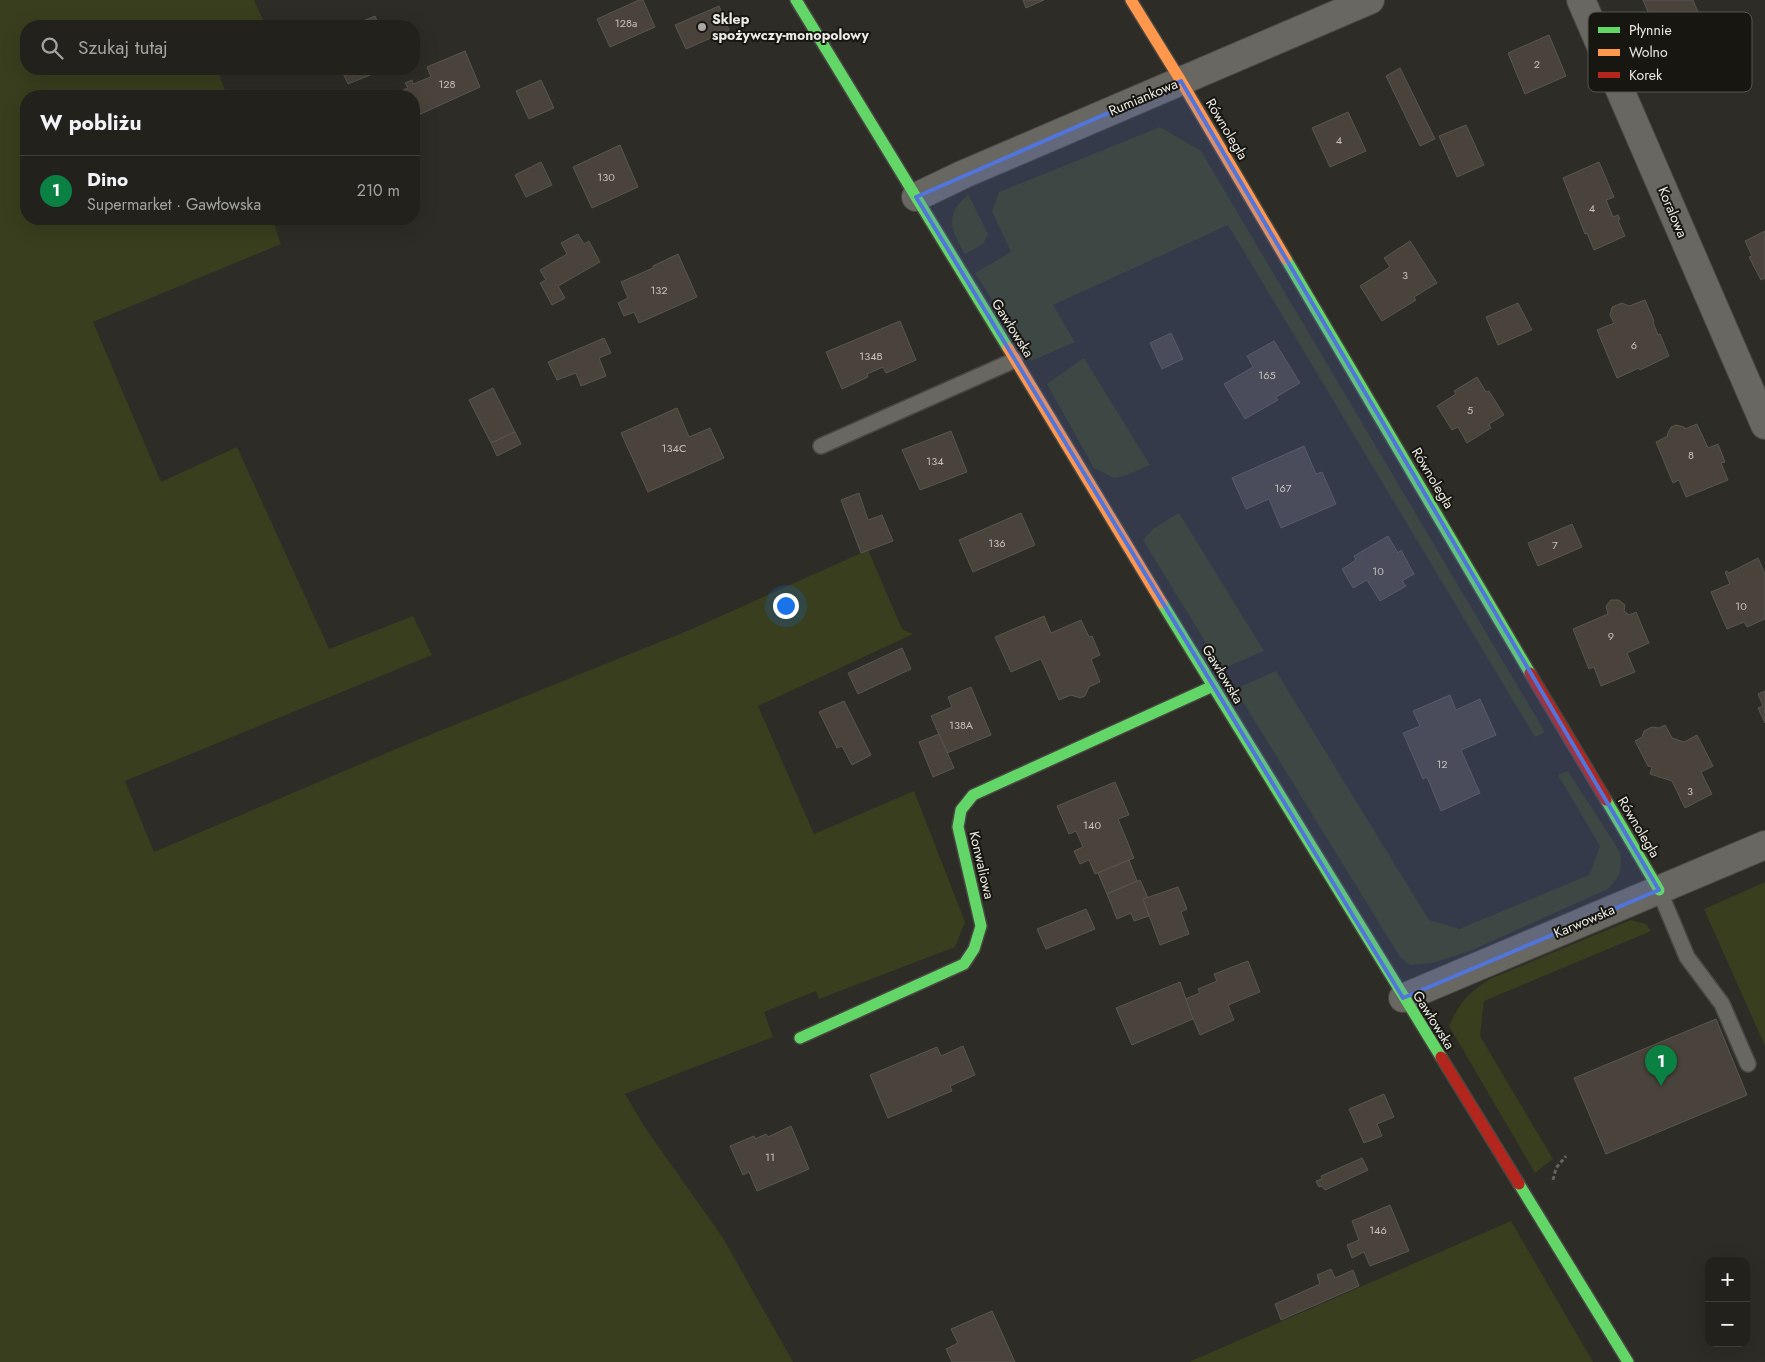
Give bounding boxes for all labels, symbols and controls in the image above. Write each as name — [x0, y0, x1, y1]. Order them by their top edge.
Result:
place label: Sklep spożywczy-monopolowy — [712, 9, 869, 45]
legend — [1588, 12, 1752, 92]
house number: 128a — [615, 15, 637, 31]
search box — [20, 20, 420, 75]
text: Płynnie — [1629, 20, 1672, 40]
marker: Sklep spożywczy-monopolowy — [696, 21, 708, 33]
icon: search — [38, 34, 66, 62]
text: Szukaj tutaj — [78, 34, 168, 61]
text: Wolno — [1629, 42, 1668, 62]
house number: 2 — [1534, 56, 1540, 72]
text: Korek — [1629, 65, 1663, 85]
street label: Rumiankowa — [1105, 73, 1181, 121]
house number: 128 — [438, 76, 456, 92]
street label: Równoległa — [1201, 95, 1253, 163]
text: W pobliżu — [40, 108, 141, 138]
house number: 4 — [1336, 132, 1343, 148]
text: Dino — [87, 166, 128, 193]
house number: 130 — [597, 169, 615, 185]
text: 1 — [52, 179, 60, 202]
text: 210 m — [357, 179, 400, 202]
street label: Koralowa — [1653, 183, 1693, 241]
text: Supermarket · Gawłowska — [87, 193, 261, 216]
house number: 4 — [1589, 200, 1596, 216]
house number: 3 — [1402, 267, 1408, 283]
house number: 132 — [650, 282, 668, 298]
street label: Gawłowska — [987, 295, 1039, 361]
house number: 6 — [1631, 337, 1637, 353]
house number: 134B — [859, 348, 883, 364]
house number: 165 — [1258, 367, 1276, 383]
house number: 5 — [1467, 402, 1473, 418]
house number: 134C — [662, 440, 686, 456]
street label: Równoległa — [1407, 444, 1459, 512]
house number: 8 — [1688, 447, 1694, 463]
house number: 134 — [926, 453, 944, 469]
house number: 167 — [1274, 480, 1292, 496]
house number: 136 — [988, 535, 1006, 551]
house number: 7 — [1552, 537, 1558, 553]
house number: 10 — [1372, 563, 1384, 579]
your location — [773, 593, 799, 619]
house number: 10 — [1735, 598, 1747, 614]
house number: 9 — [1608, 628, 1614, 644]
street label: Gawłowska — [1197, 641, 1249, 707]
house number: 138A — [949, 717, 974, 733]
house number: 12 — [1436, 756, 1448, 772]
house number: 3 — [1687, 783, 1693, 799]
street label: Równoległa — [1613, 793, 1665, 861]
house number: 140 — [1083, 817, 1101, 833]
street label: Konwaliowa — [964, 829, 1000, 901]
street label: Karwowska — [1550, 899, 1618, 943]
street label: Gawłowska — [1408, 987, 1460, 1053]
pin: 1 — [1645, 1045, 1677, 1086]
house number: 11 — [765, 1149, 775, 1165]
house number: 146 — [1369, 1222, 1387, 1238]
map controls — [1705, 1257, 1750, 1347]
button: + — [1705, 1257, 1750, 1302]
button: − — [1705, 1302, 1750, 1347]

